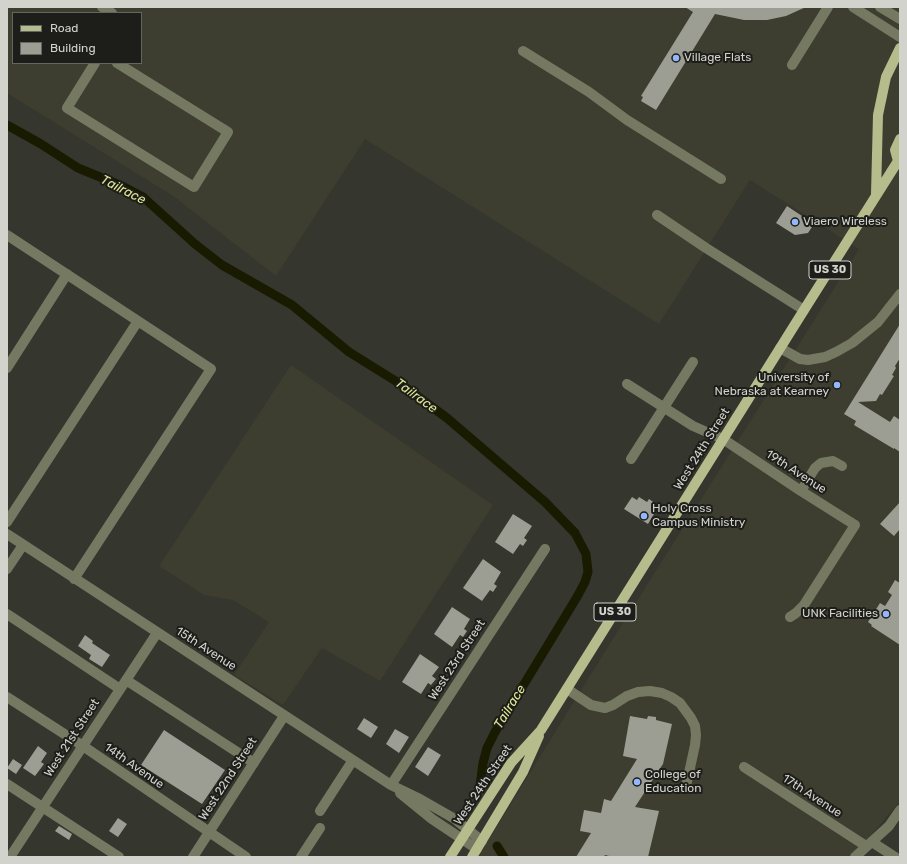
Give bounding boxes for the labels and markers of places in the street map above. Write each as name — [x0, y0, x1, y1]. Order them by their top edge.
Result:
place label: Village Flats — [684, 51, 751, 65]
marker: Village Flats — [671, 53, 681, 63]
place label: Viaero Wireless — [803, 215, 887, 229]
marker: Viaero Wireless — [790, 217, 800, 227]
place label: University of Nebraska at Kearney — [715, 371, 829, 399]
marker: University of Nebraska at Kearney — [832, 380, 842, 390]
place label: Holy Cross Campus Ministry — [652, 502, 745, 530]
marker: Holy Cross Campus Ministry — [639, 511, 649, 521]
place label: UNK Facilities — [802, 607, 878, 621]
marker: UNK Facilities — [881, 609, 891, 619]
place label: College of Education — [645, 768, 702, 796]
marker: College of Education — [632, 777, 642, 787]

